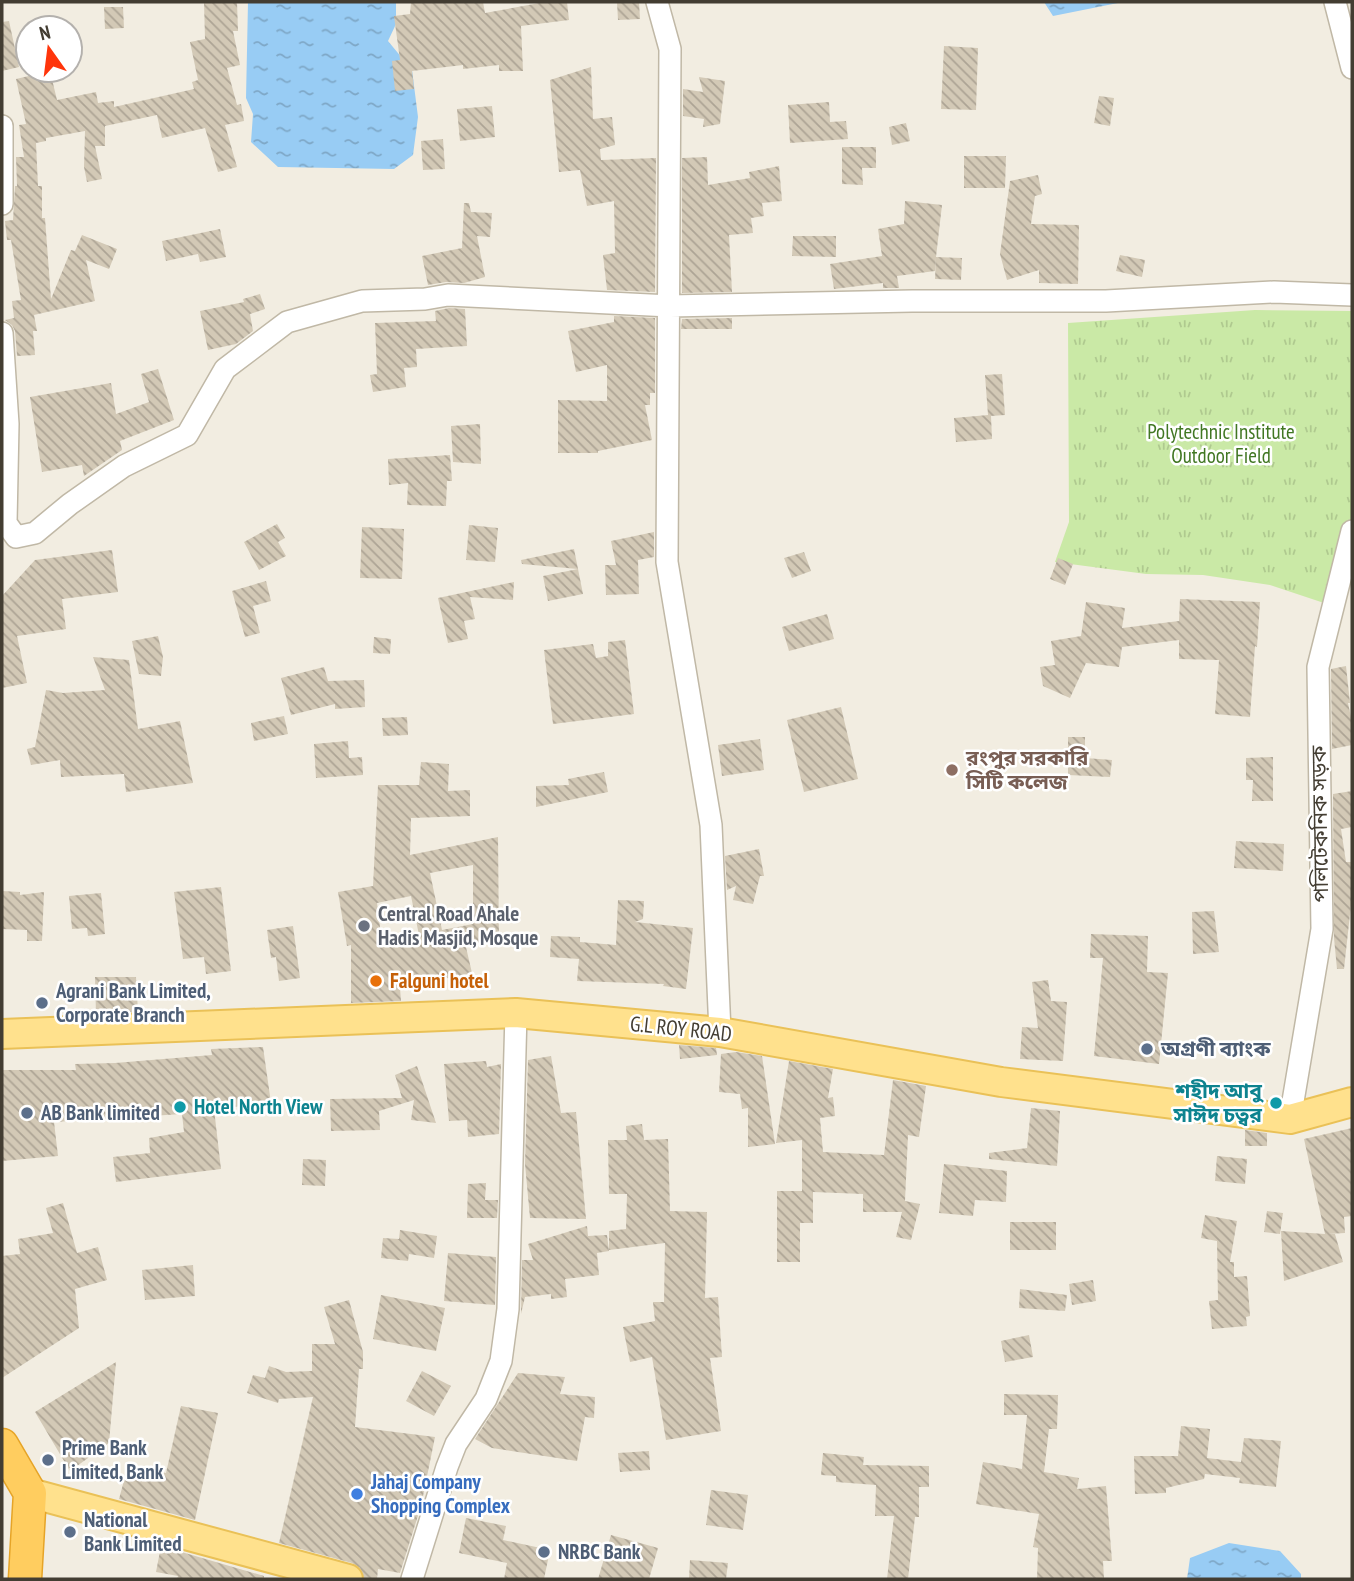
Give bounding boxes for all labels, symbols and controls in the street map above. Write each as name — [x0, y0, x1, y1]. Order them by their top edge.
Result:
north arrow — [14, 14, 84, 84]
text: N — [37, 20, 53, 45]
park label: Polytechnic Institute Outdoor Field — [1147, 418, 1295, 469]
place label: রংপুর সরকারি সিটি কলেজ — [965, 744, 1089, 795]
street label: পলিটেকনিক সড়ক — [1305, 744, 1334, 903]
marker: রংপুর সরকারি সিটি কলেজ — [944, 762, 960, 778]
place label: Central Road Ahale Hadis Masjid, Mosque — [378, 900, 538, 951]
marker: Central Road Ahale Hadis Masjid, Mosque — [356, 918, 372, 934]
place label: Falguni hotel — [390, 967, 490, 994]
marker: Falguni hotel — [368, 973, 384, 989]
place label: Agrani Bank Limited, Corporate Branch — [55, 977, 211, 1028]
marker: Agrani Bank Limited, Corporate Branch — [34, 995, 50, 1011]
street label: G.L ROY ROAD — [629, 1010, 733, 1047]
place label: অগ্রণী ব্যাংক — [1160, 1035, 1272, 1062]
marker: অগ্রণী ব্যাংক — [1139, 1041, 1155, 1057]
place label: শহীদ আবু সাঈদ চত্বর — [1172, 1077, 1265, 1128]
place label: Hotel North View — [194, 1093, 323, 1120]
marker: শহীদ আবু সাঈদ চত্বর — [1268, 1095, 1284, 1111]
place label: AB Bank limited — [40, 1099, 160, 1126]
marker: Hotel North View — [172, 1099, 188, 1115]
marker: AB Bank limited — [19, 1105, 35, 1121]
place label: Prime Bank Limited, Bank — [62, 1434, 164, 1485]
marker: Prime Bank Limited, Bank — [40, 1452, 56, 1468]
place label: Jahaj Company Shopping Complex — [370, 1468, 511, 1519]
marker: Jahaj Company Shopping Complex — [349, 1486, 365, 1502]
place label: National Bank Limited — [84, 1506, 182, 1557]
marker: National Bank Limited — [62, 1524, 78, 1540]
place label: NRBC Bank — [558, 1538, 641, 1565]
marker: NRBC Bank — [536, 1544, 552, 1560]

